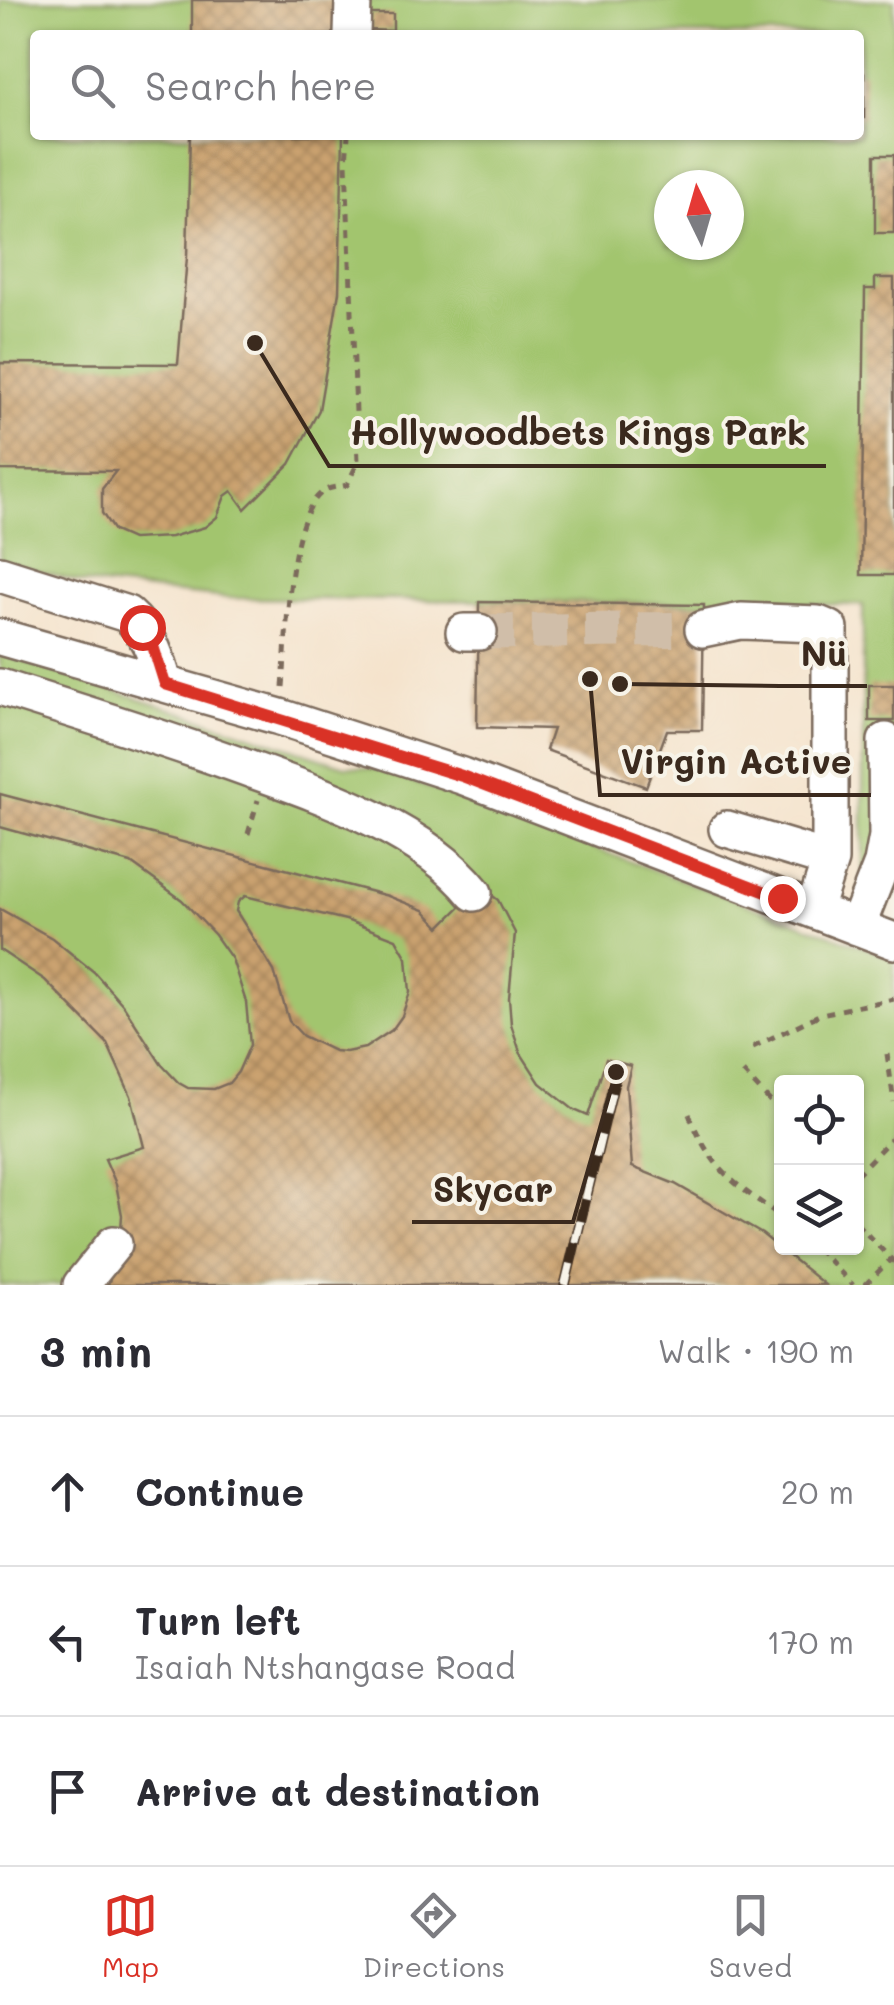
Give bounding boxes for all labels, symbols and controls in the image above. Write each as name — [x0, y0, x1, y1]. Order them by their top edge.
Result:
search box — [30, 30, 864, 140]
icon: search — [65, 58, 120, 113]
text: Search here — [145, 60, 376, 110]
north arrow — [654, 170, 744, 260]
callout: Hollywoodbets Kings Park — [329, 401, 826, 466]
text: Hollywoodbets Kings Park — [350, 408, 806, 454]
route start — [120, 605, 166, 651]
callout: Nü — [780, 621, 867, 686]
text: Nü — [801, 629, 847, 675]
callout: Virgin Active — [600, 730, 871, 795]
text: Virgin Active — [620, 737, 852, 783]
route end — [760, 876, 806, 922]
map controls — [774, 1075, 864, 1255]
button: locate — [774, 1075, 864, 1165]
callout: Skycar — [412, 1157, 573, 1222]
text: Skycar — [433, 1165, 553, 1211]
button: layers — [774, 1165, 864, 1255]
text: 3 min — [40, 1323, 152, 1378]
text: Walk · 190 m — [658, 1329, 854, 1371]
icon: ahead — [40, 1464, 95, 1519]
text: Continue — [135, 1466, 304, 1516]
text: 20 m — [781, 1470, 854, 1512]
text: Turn left — [135, 1595, 301, 1645]
icon: left — [40, 1614, 95, 1669]
text: 170 m — [766, 1620, 854, 1662]
text: Isaiah Ntshangase Road — [135, 1645, 515, 1687]
icon: arrive — [40, 1764, 95, 1819]
text: Arrive at destination — [135, 1766, 540, 1816]
tab: Map — [102, 1888, 159, 1984]
tab: Directions — [363, 1888, 505, 1984]
tab: Saved — [709, 1888, 792, 1984]

